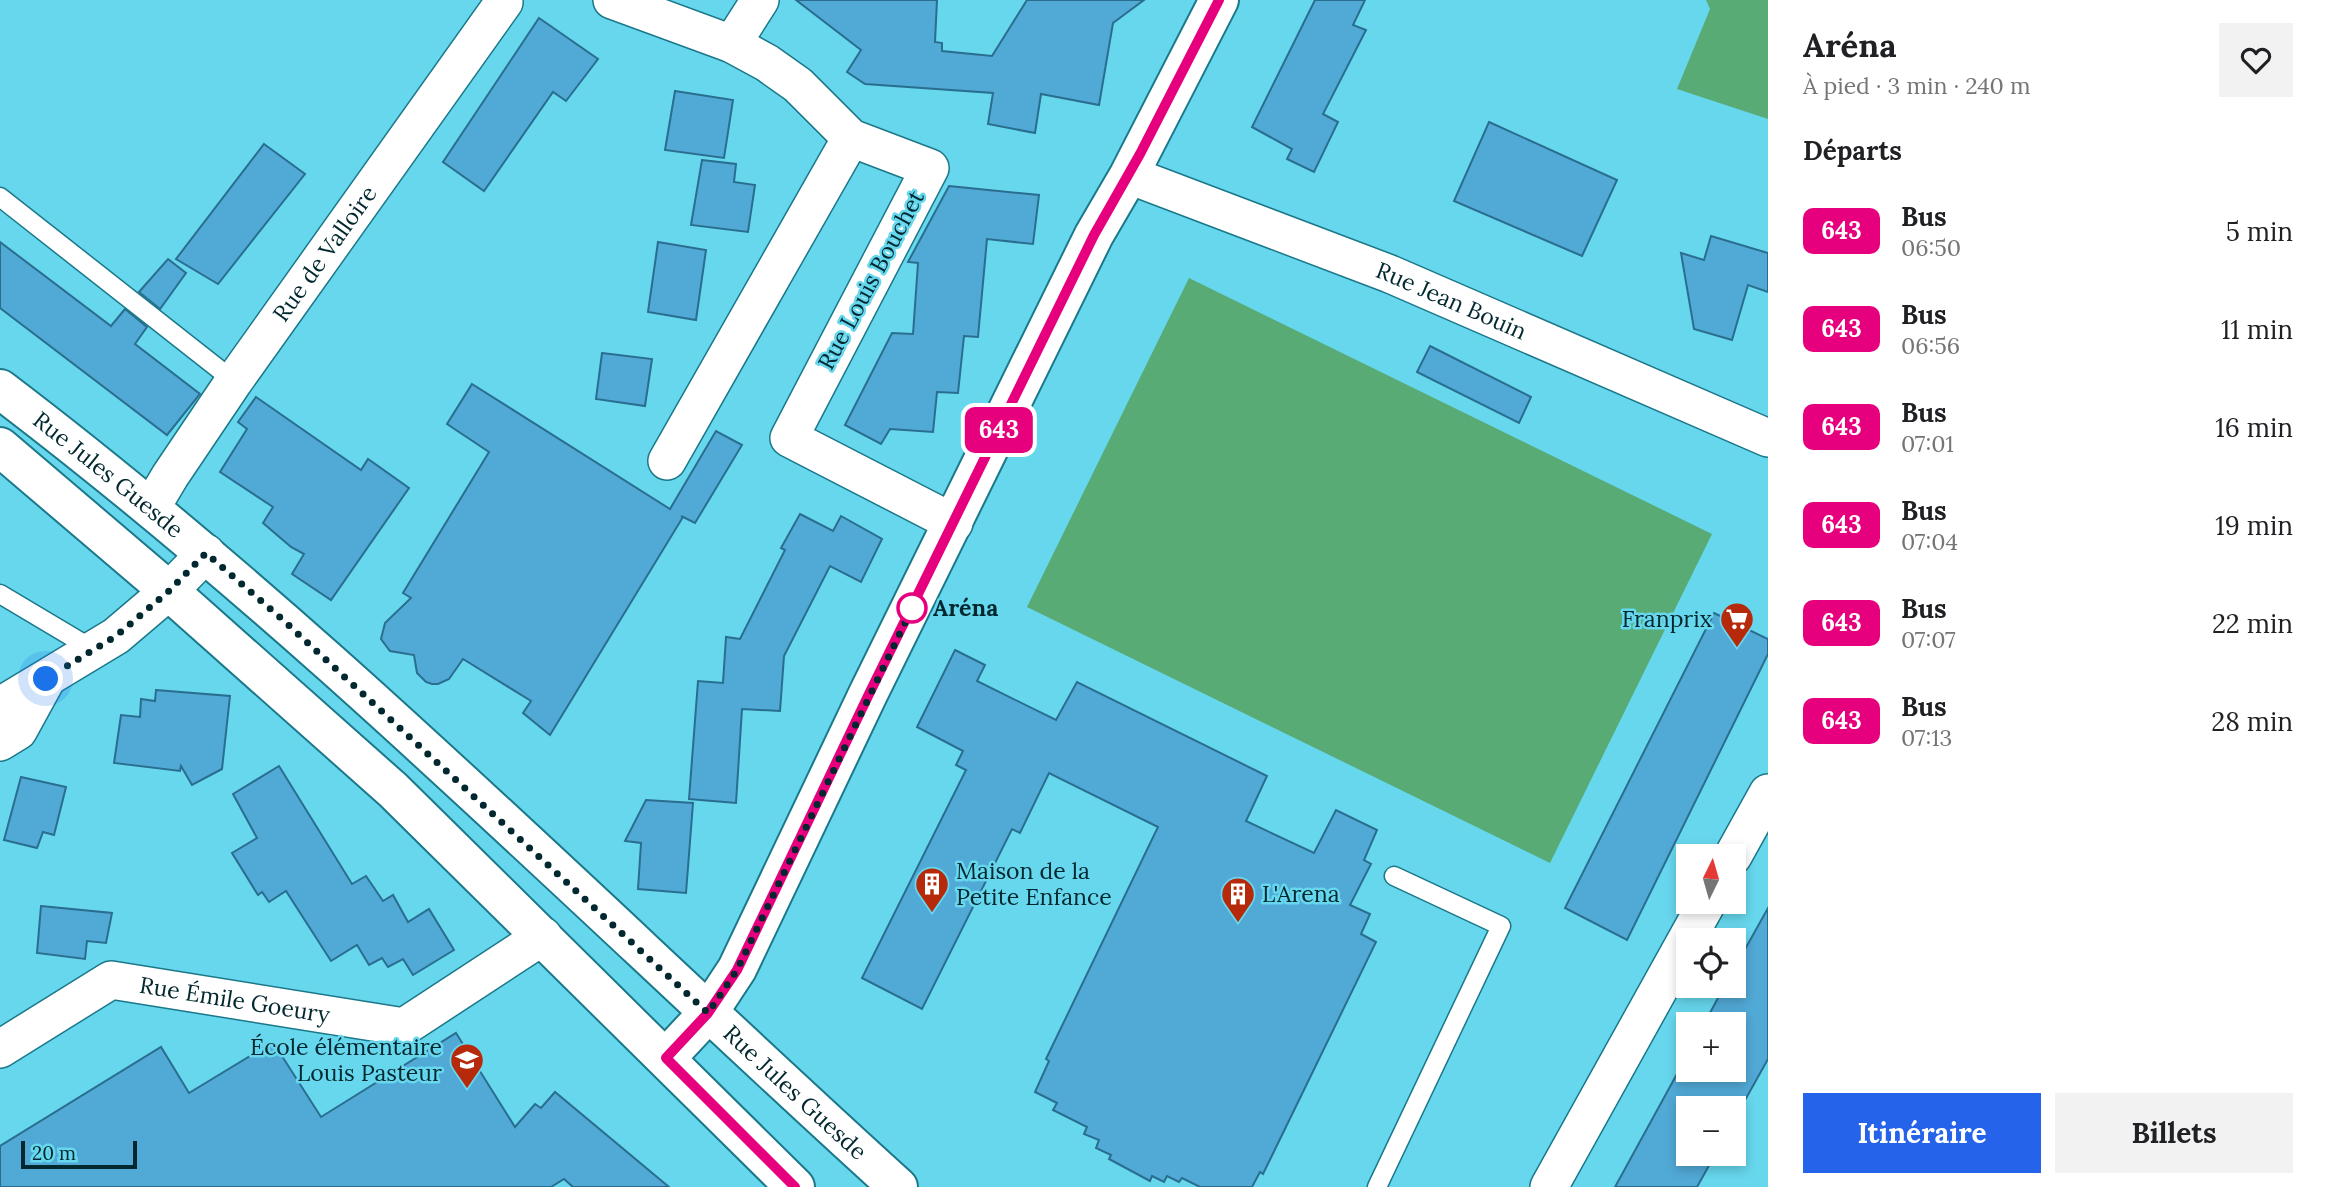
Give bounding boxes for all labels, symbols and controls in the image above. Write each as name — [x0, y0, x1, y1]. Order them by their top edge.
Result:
button: heart — [2219, 23, 2293, 97]
text: Aréna — [1803, 24, 1897, 66]
text: À pied · 3 min · 240 m — [1803, 71, 2031, 100]
text: Départs — [1803, 134, 1902, 167]
street label: Rue de Valloire — [266, 180, 383, 327]
street label: Rue Louis Bouchet — [811, 185, 930, 374]
text: Bus — [1901, 200, 1947, 233]
text: 643 — [1821, 215, 1862, 246]
text: 5 min — [2226, 215, 2293, 248]
text: 06:50 — [1901, 233, 1961, 262]
street label: Rue Jean Bouin — [1372, 255, 1531, 346]
text: Bus — [1901, 298, 1947, 331]
text: 643 — [1821, 313, 1862, 344]
text: 11 min — [2221, 313, 2293, 346]
text: 06:56 — [1901, 331, 1960, 360]
text: Bus — [1901, 396, 1947, 429]
street label: Rue Jules Guesde — [27, 405, 190, 544]
line badge: 643 — [959, 407, 1039, 453]
text: 643 — [1821, 411, 1862, 442]
text: 16 min — [2215, 411, 2293, 444]
text: 643 — [979, 414, 1019, 445]
text: 07:01 — [1901, 429, 1954, 458]
text: Bus — [1901, 494, 1947, 527]
text: 643 — [1821, 509, 1862, 540]
text: 19 min — [2215, 509, 2293, 542]
text: 07:04 — [1901, 527, 1958, 556]
text: Bus — [1901, 592, 1947, 625]
marker: Aréna — [897, 593, 927, 623]
place label: Aréna — [933, 593, 998, 622]
supermarket icon: Franprix — [1718, 600, 1756, 649]
place label: Franprix — [1622, 604, 1712, 633]
text: 643 — [1821, 607, 1862, 638]
text: 22 min — [2212, 607, 2293, 640]
text: 07:07 — [1901, 625, 1956, 654]
your location — [28, 661, 63, 696]
text: Bus — [1901, 690, 1947, 723]
text: 643 — [1821, 705, 1862, 736]
text: 28 min — [2211, 705, 2293, 738]
text: 07:13 — [1901, 723, 1952, 752]
north arrow — [1676, 844, 1746, 914]
map controls — [1676, 844, 1746, 1166]
place label: Maison de la Petite Enfance — [956, 856, 1112, 911]
building icon: Maison de la Petite Enfance — [913, 865, 951, 914]
building icon: L'Arena — [1219, 875, 1257, 924]
place label: L'Arena — [1262, 879, 1340, 908]
button: locate — [1676, 928, 1746, 998]
street label: Rue Émile Goeury — [137, 970, 333, 1029]
button: + — [1676, 1012, 1746, 1082]
street label: Rue Jules Guesde — [718, 1019, 873, 1166]
place label: École élémentaire Louis Pasteur — [250, 1032, 442, 1087]
school or university icon: École élémentaire Louis Pasteur — [448, 1041, 486, 1090]
button: Itinéraire — [1803, 1093, 2041, 1173]
button: Billets — [2055, 1093, 2293, 1173]
button: − — [1676, 1096, 1746, 1166]
scale bar — [21, 1138, 136, 1170]
text: 20 m — [32, 1141, 76, 1165]

